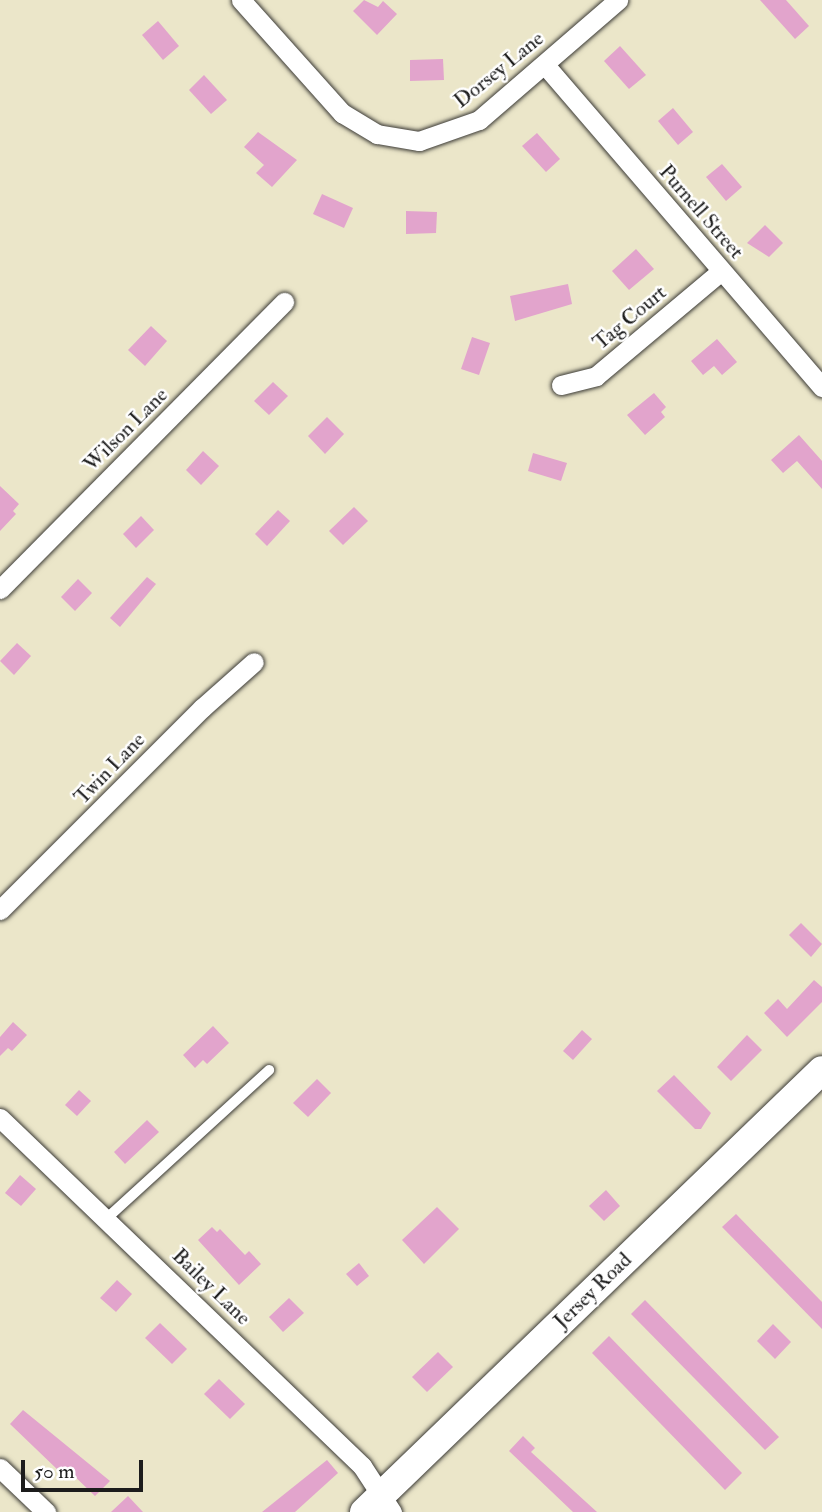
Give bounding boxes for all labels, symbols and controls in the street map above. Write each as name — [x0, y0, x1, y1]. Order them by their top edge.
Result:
street label: Dorsey Lane — [449, 26, 549, 114]
street label: Purnell Street — [653, 160, 749, 264]
street label: Tag Court — [588, 280, 672, 356]
street label: Wilson Lane — [79, 383, 173, 477]
street label: Twin Lane — [70, 728, 150, 810]
street label: Bailey Lane — [167, 1243, 255, 1331]
street label: Jersey Road — [549, 1248, 637, 1334]
scale bar — [24, 1446, 147, 1490]
text: 50 m — [34, 1458, 75, 1485]

